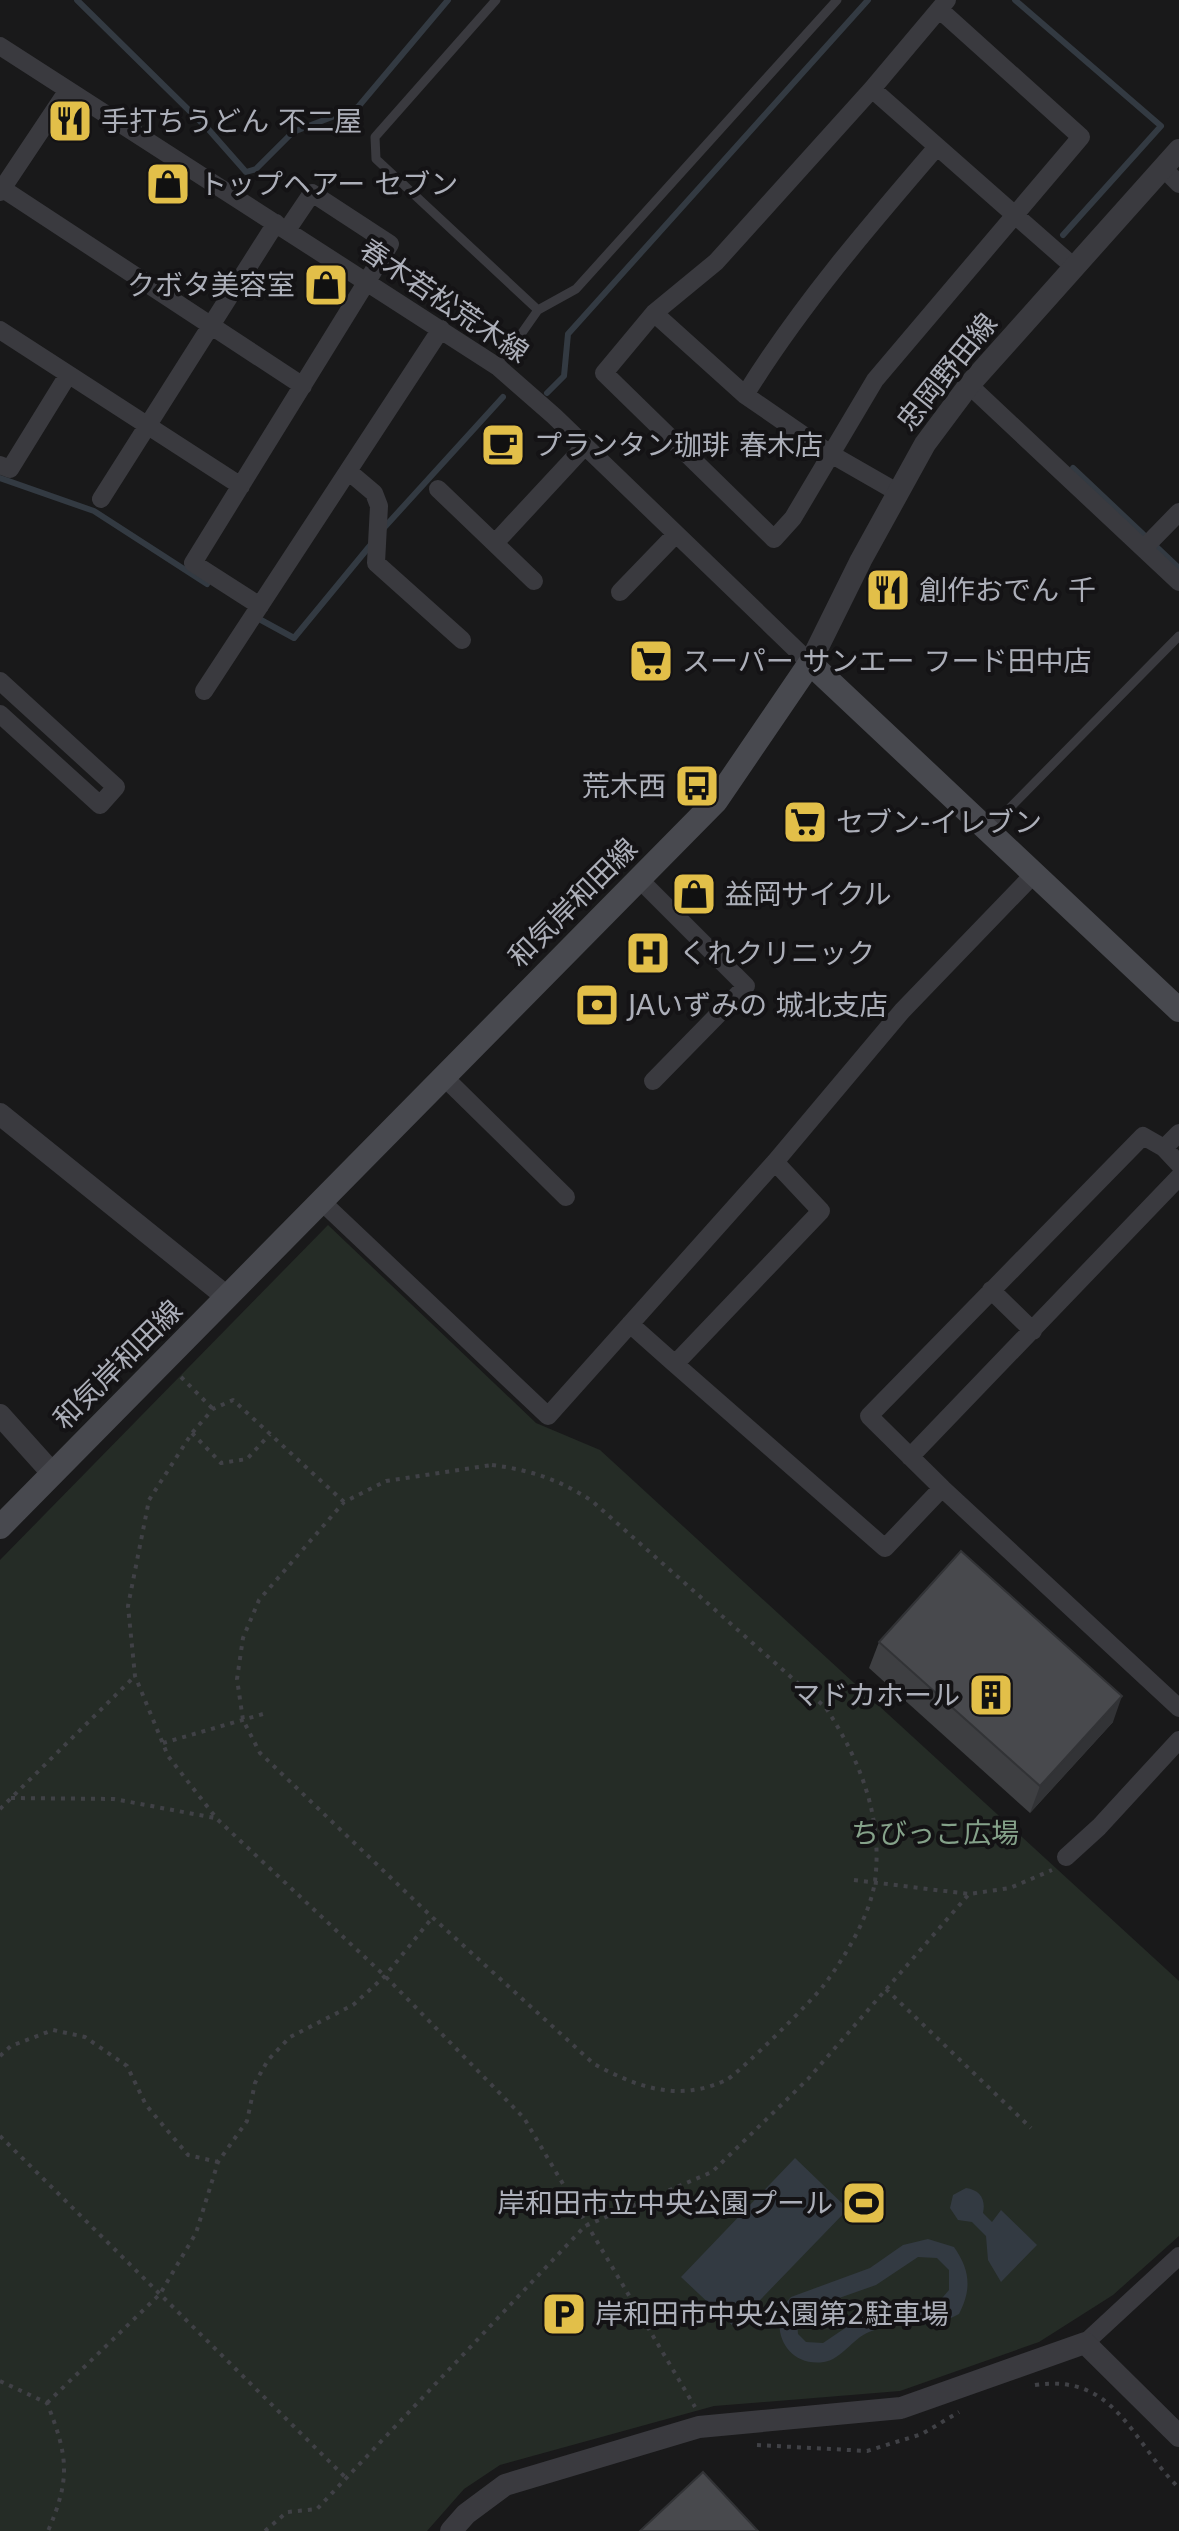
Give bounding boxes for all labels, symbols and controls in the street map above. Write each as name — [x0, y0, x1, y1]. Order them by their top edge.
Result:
restaurant icon: 手打ちうどん 不二屋 — [46, 97, 94, 145]
place label: 手打ちうどん 不二屋 — [101, 105, 362, 138]
shop icon: トップヘアー セブン — [144, 160, 192, 208]
place label: トップヘアー セブン — [199, 168, 458, 201]
street label: 春木若松荒木線 — [354, 233, 534, 369]
shop icon: クボタ美容室 — [302, 261, 350, 309]
place label: クボタ美容室 — [127, 269, 295, 302]
street label: 忠岡野田線 — [890, 307, 1004, 437]
cafe icon: プランタン珈琲 春木店 — [479, 421, 527, 469]
place label: プランタン珈琲 春木店 — [534, 429, 823, 462]
restaurant icon: 創作おでん 千 — [864, 566, 912, 614]
place label: 創作おでん 千 — [919, 574, 1096, 607]
supermarket icon: スーパー サンエー フード田中店 — [627, 637, 675, 685]
place label: スーパー サンエー フード田中店 — [682, 645, 1092, 678]
bus stop icon: 荒木西 — [673, 762, 721, 810]
place label: 荒木西 — [582, 770, 666, 803]
supermarket icon: セブン-イレブン — [781, 798, 829, 846]
place label: セブン-イレブン — [836, 806, 1042, 839]
street label: 和気岸和田線 — [502, 832, 644, 974]
shop icon: 益岡サイクル — [670, 870, 718, 918]
place label: 益岡サイクル — [725, 878, 892, 911]
hospital icon: くれクリニック — [624, 929, 672, 977]
place label: くれクリニック — [679, 937, 875, 970]
bank icon: JAいずみの 城北支店 — [573, 981, 621, 1029]
place label: JAいずみの 城北支店 — [626, 989, 888, 1022]
street label: 和気岸和田線 — [47, 1294, 189, 1436]
building icon: マドカホール — [967, 1671, 1015, 1719]
place label: マドカホール — [792, 1679, 960, 1712]
park label: ちびっこ広場 — [851, 1817, 1019, 1850]
sports icon: 岸和田市立中央公園プール — [840, 2179, 888, 2227]
place label: 岸和田市立中央公園プール — [497, 2187, 833, 2220]
parking icon: 岸和田市中央公園第2駐車場 — [540, 2290, 588, 2338]
place label: 岸和田市中央公園第2駐車場 — [595, 2298, 949, 2331]

